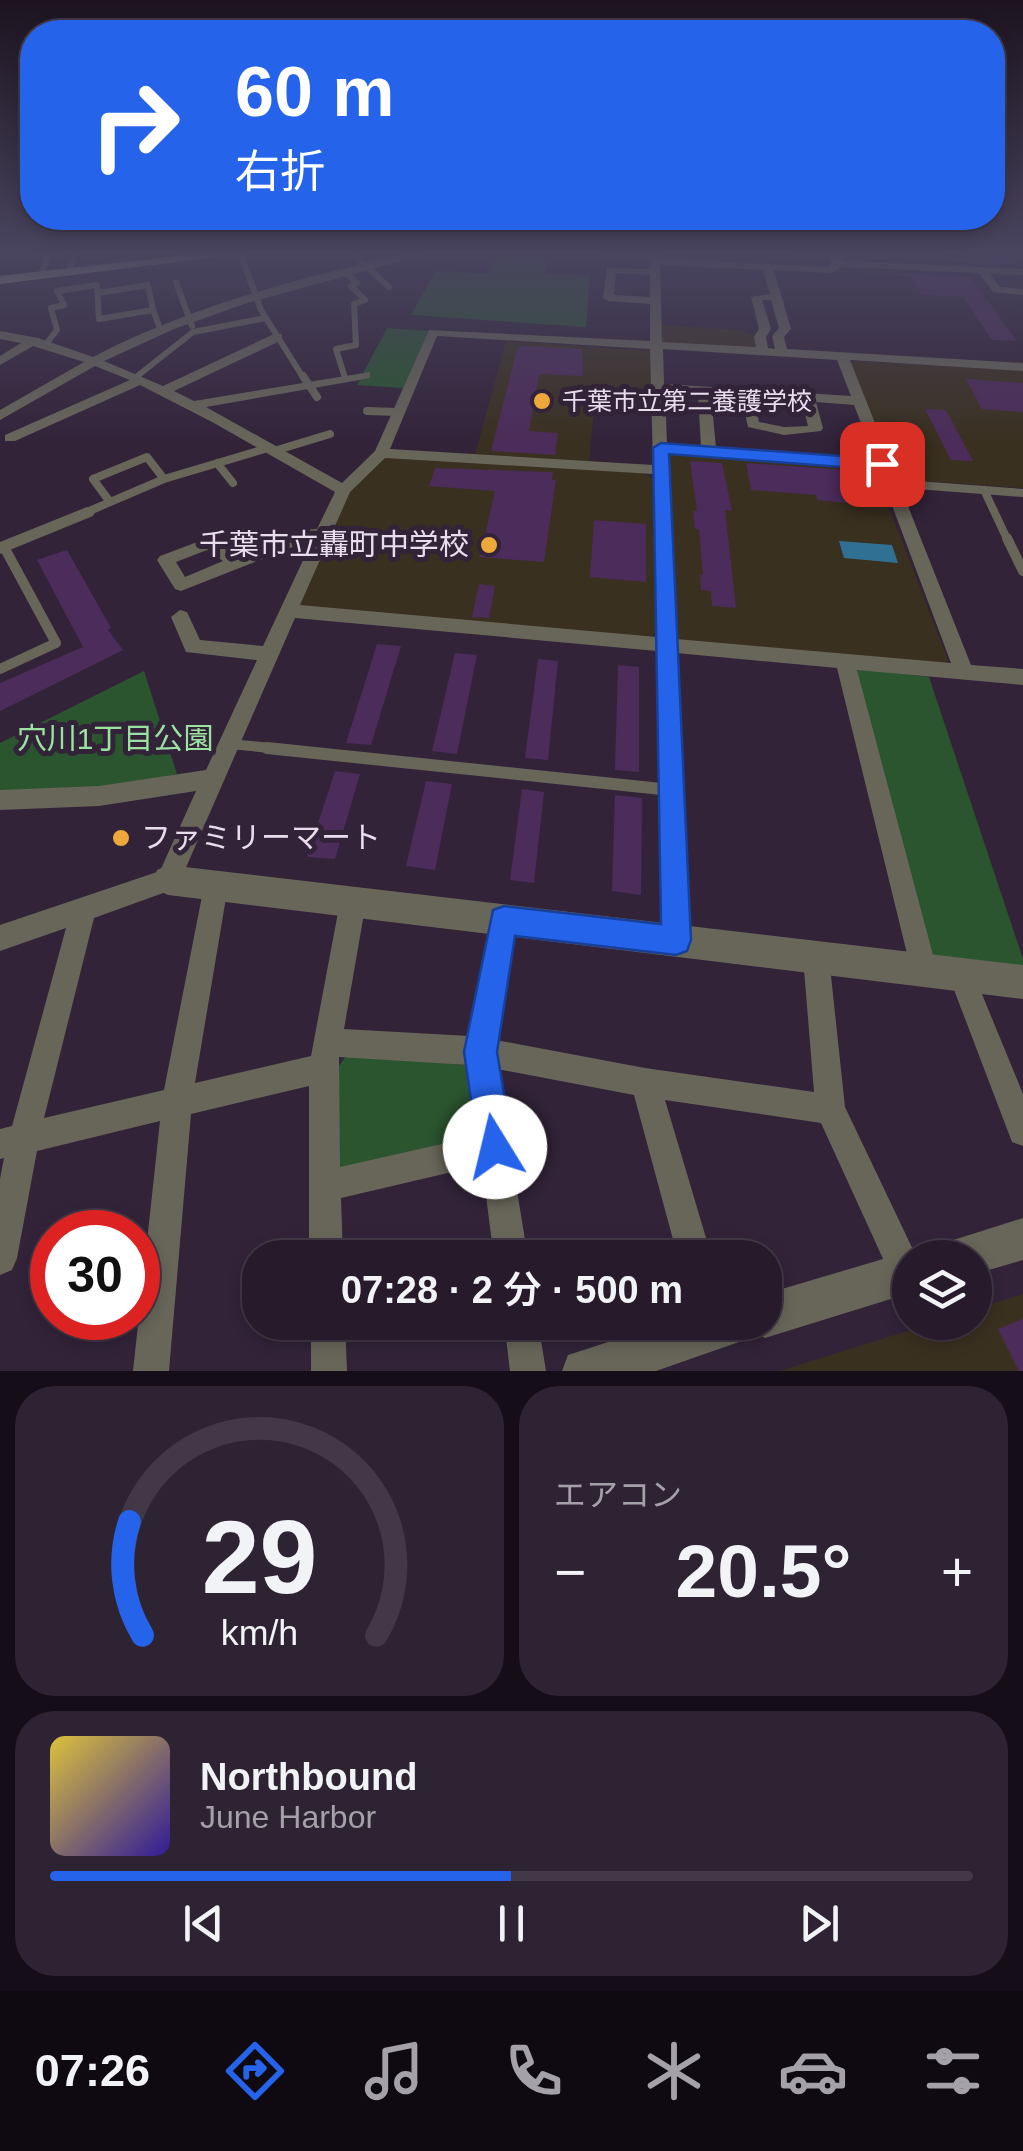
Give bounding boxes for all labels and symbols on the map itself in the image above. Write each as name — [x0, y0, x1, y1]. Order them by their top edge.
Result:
place label: 千葉市立第二養護学校 — [562, 387, 812, 415]
marker: 千葉市立第二養護学校 — [531, 390, 553, 412]
pin — [840, 422, 925, 507]
place label: 千葉市立轟町中学校 — [199, 528, 469, 561]
marker: 千葉市立轟町中学校 — [478, 534, 500, 556]
park label: 穴川1丁目公園 — [17, 722, 213, 755]
place label: ファミリーマート — [141, 821, 381, 854]
marker: ファミリーマート — [110, 827, 132, 849]
position arrow — [443, 1095, 547, 1199]
speed limit sign: 30 — [30, 1210, 160, 1340]

